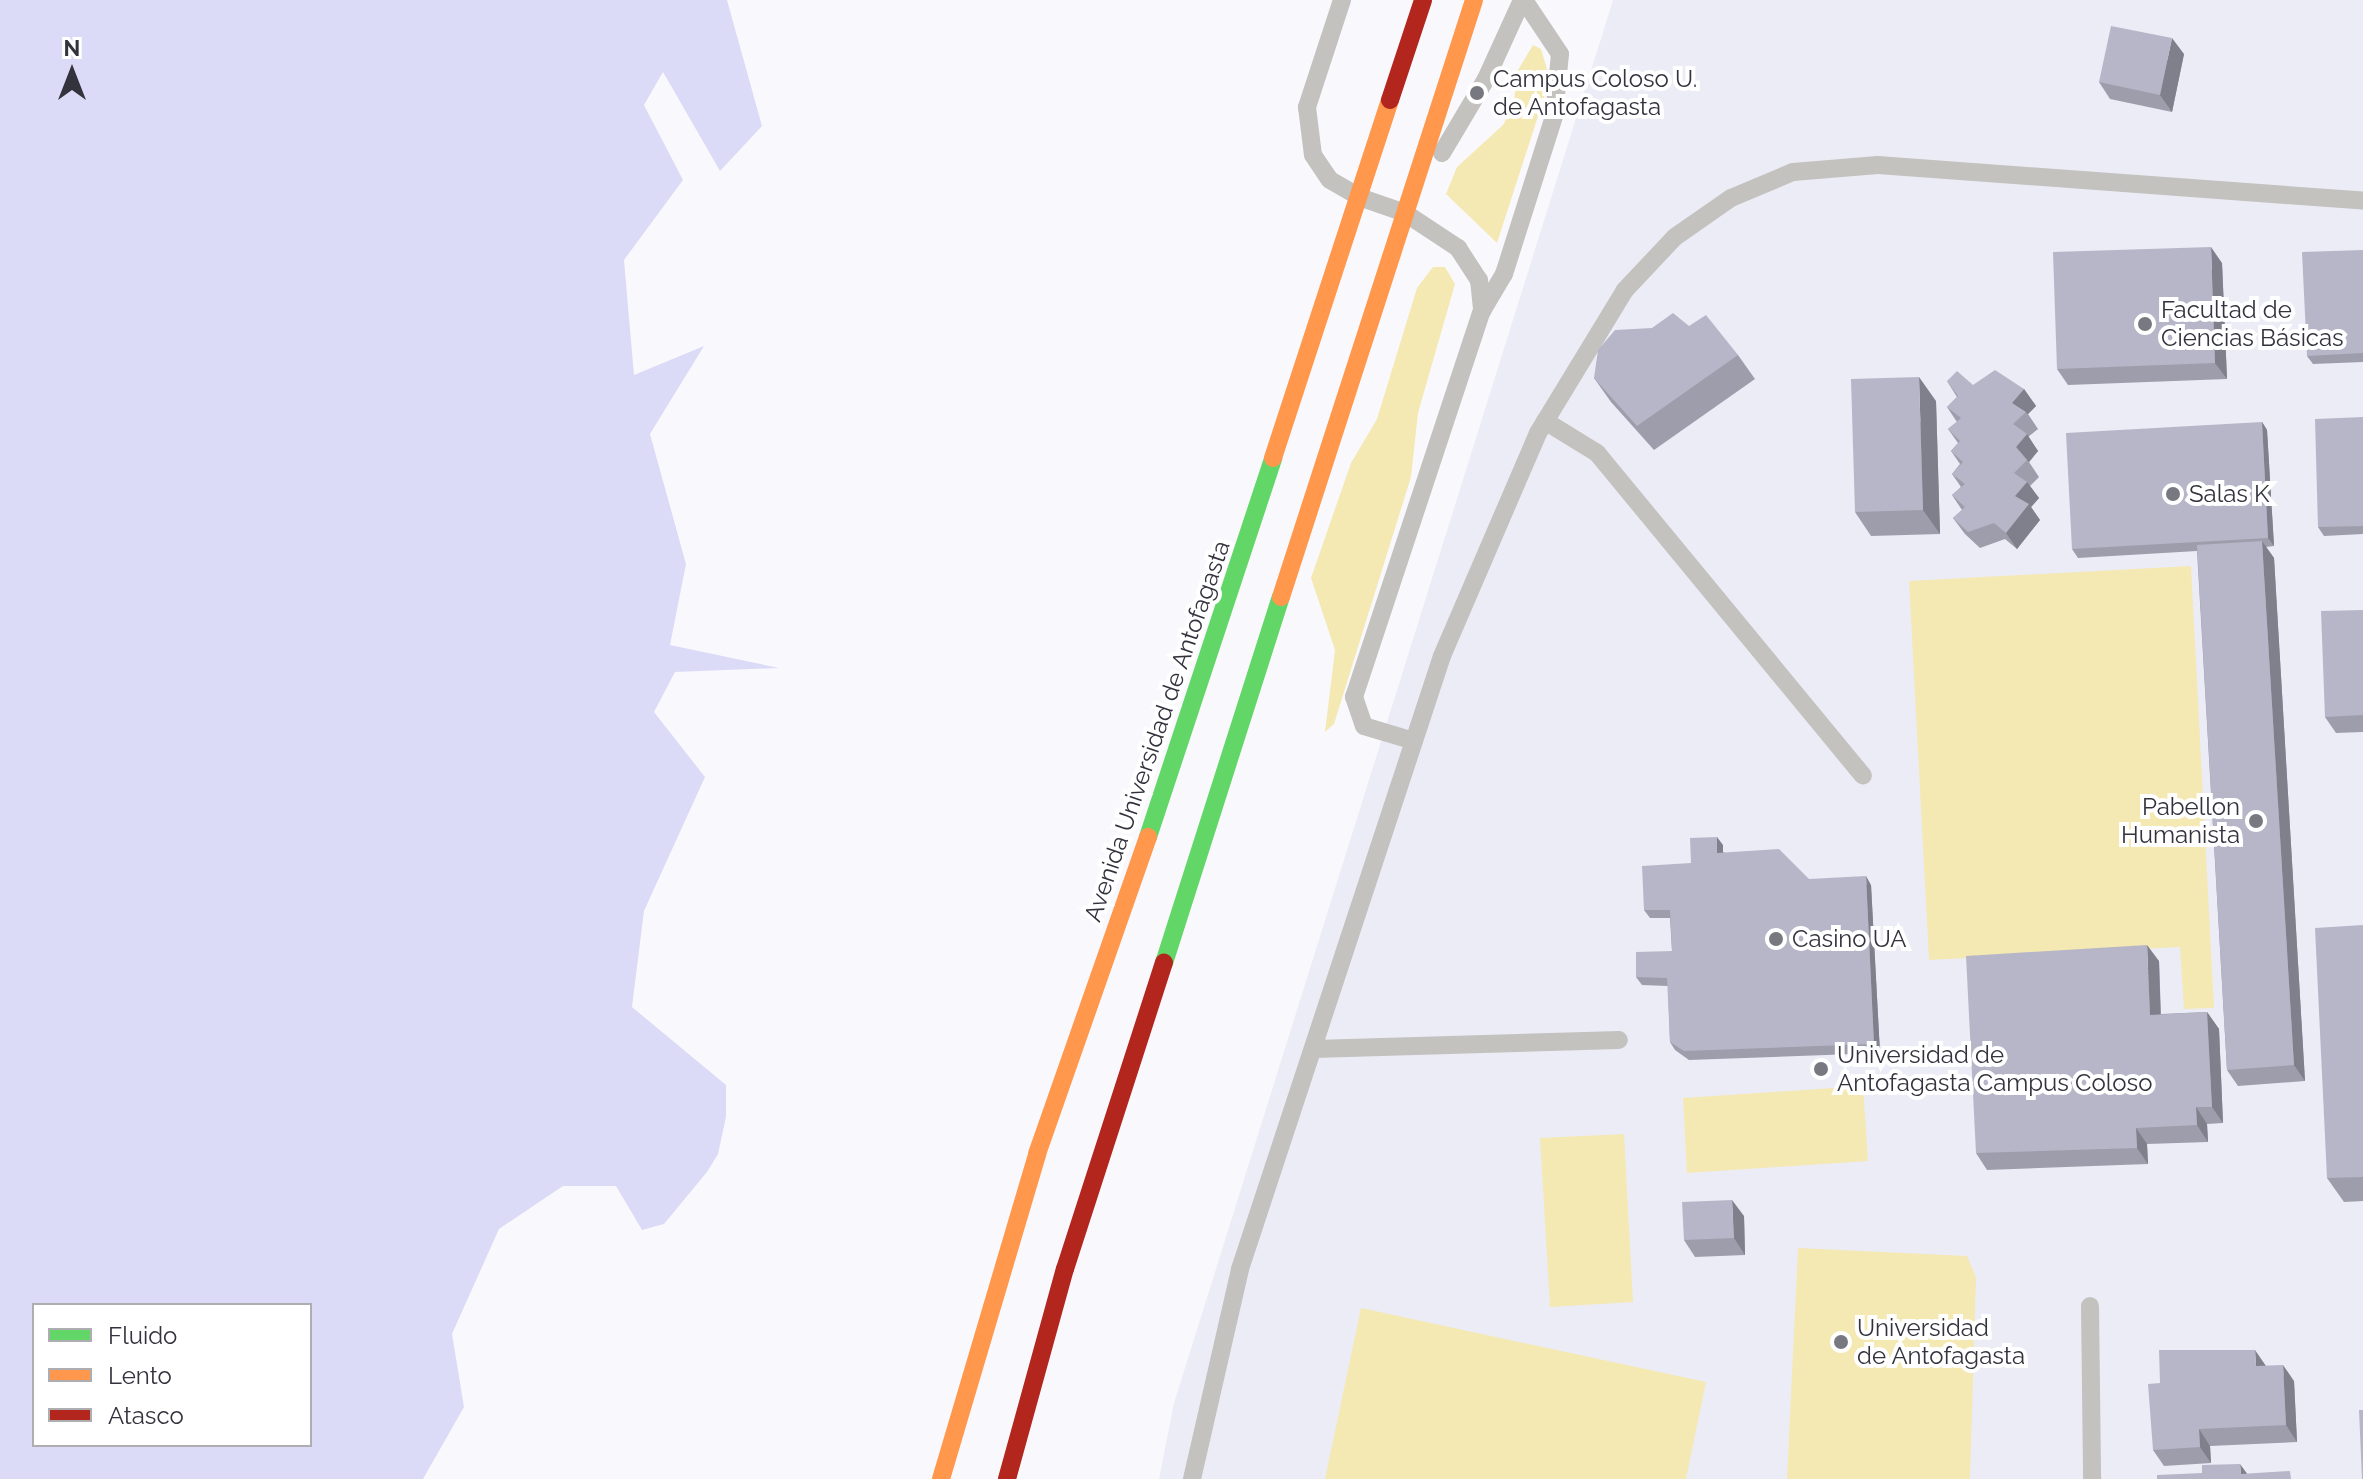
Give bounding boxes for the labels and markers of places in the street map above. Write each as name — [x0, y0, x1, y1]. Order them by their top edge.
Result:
place label: Campus Coloso U. de Antofagasta — [1493, 65, 1697, 121]
marker: Campus Coloso U. de Antofagasta — [1468, 84, 1486, 102]
place label: Facultad de Ciencias Básicas — [2161, 296, 2344, 352]
marker: Facultad de Ciencias Básicas — [2136, 315, 2154, 333]
place label: Salas K — [2189, 480, 2269, 508]
marker: Salas K — [2164, 485, 2182, 503]
place label: Pabellon Humanista — [2121, 793, 2240, 849]
marker: Pabellon Humanista — [2247, 812, 2265, 830]
place label: Casino UA — [1792, 925, 1906, 953]
marker: Casino UA — [1767, 930, 1785, 948]
place label: Universidad de Antofagasta Campus Coloso — [1837, 1041, 2152, 1097]
marker: Universidad de Antofagasta Campus Coloso — [1812, 1060, 1830, 1078]
place label: Universidad de Antofagasta — [1857, 1314, 2026, 1370]
marker: Universidad de Antofagasta — [1832, 1333, 1850, 1351]

